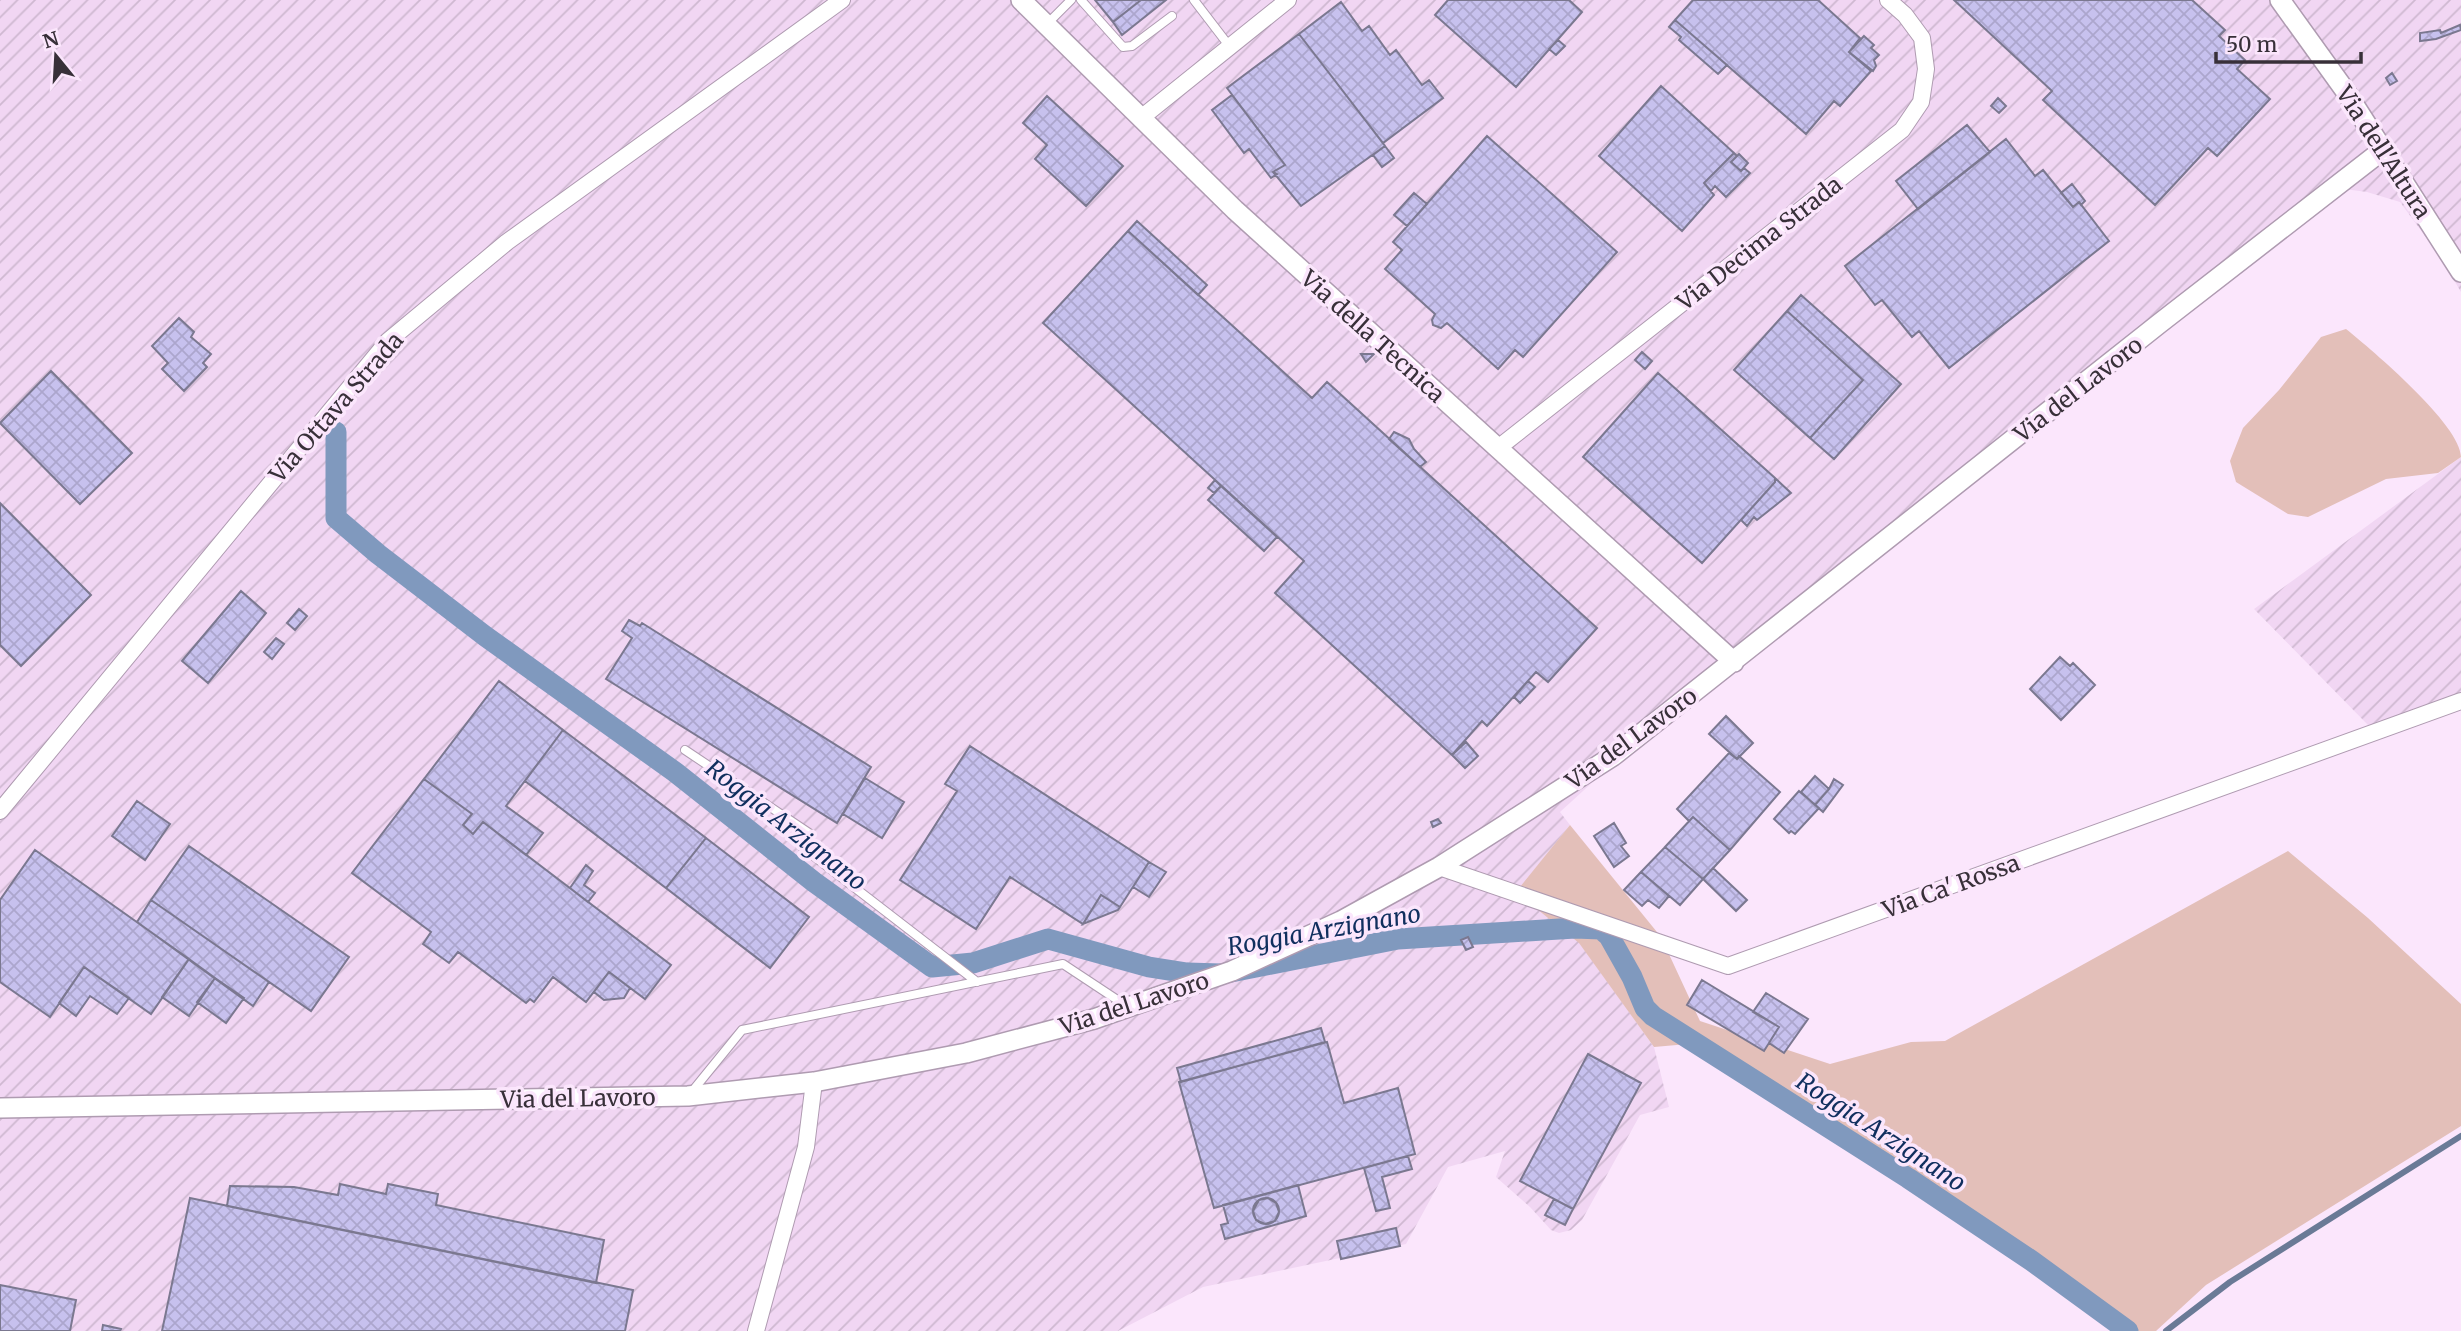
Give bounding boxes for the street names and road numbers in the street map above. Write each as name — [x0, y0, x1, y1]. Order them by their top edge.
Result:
street label: Via dell'Altura — [2330, 79, 2438, 224]
street label: Via Decima Strada — [1670, 169, 1847, 317]
street label: Via della Tecnica — [1294, 263, 1451, 408]
street label: Via Ottava Strada — [262, 326, 409, 489]
street label: Via del Lavoro — [2007, 330, 2148, 449]
street label: Via del Lavoro — [1559, 681, 1702, 796]
street label: Via Ca' Rossa — [1878, 848, 2024, 925]
street label: Via del Lavoro — [1055, 965, 1212, 1041]
street label: Via del Lavoro — [499, 1082, 656, 1114]

